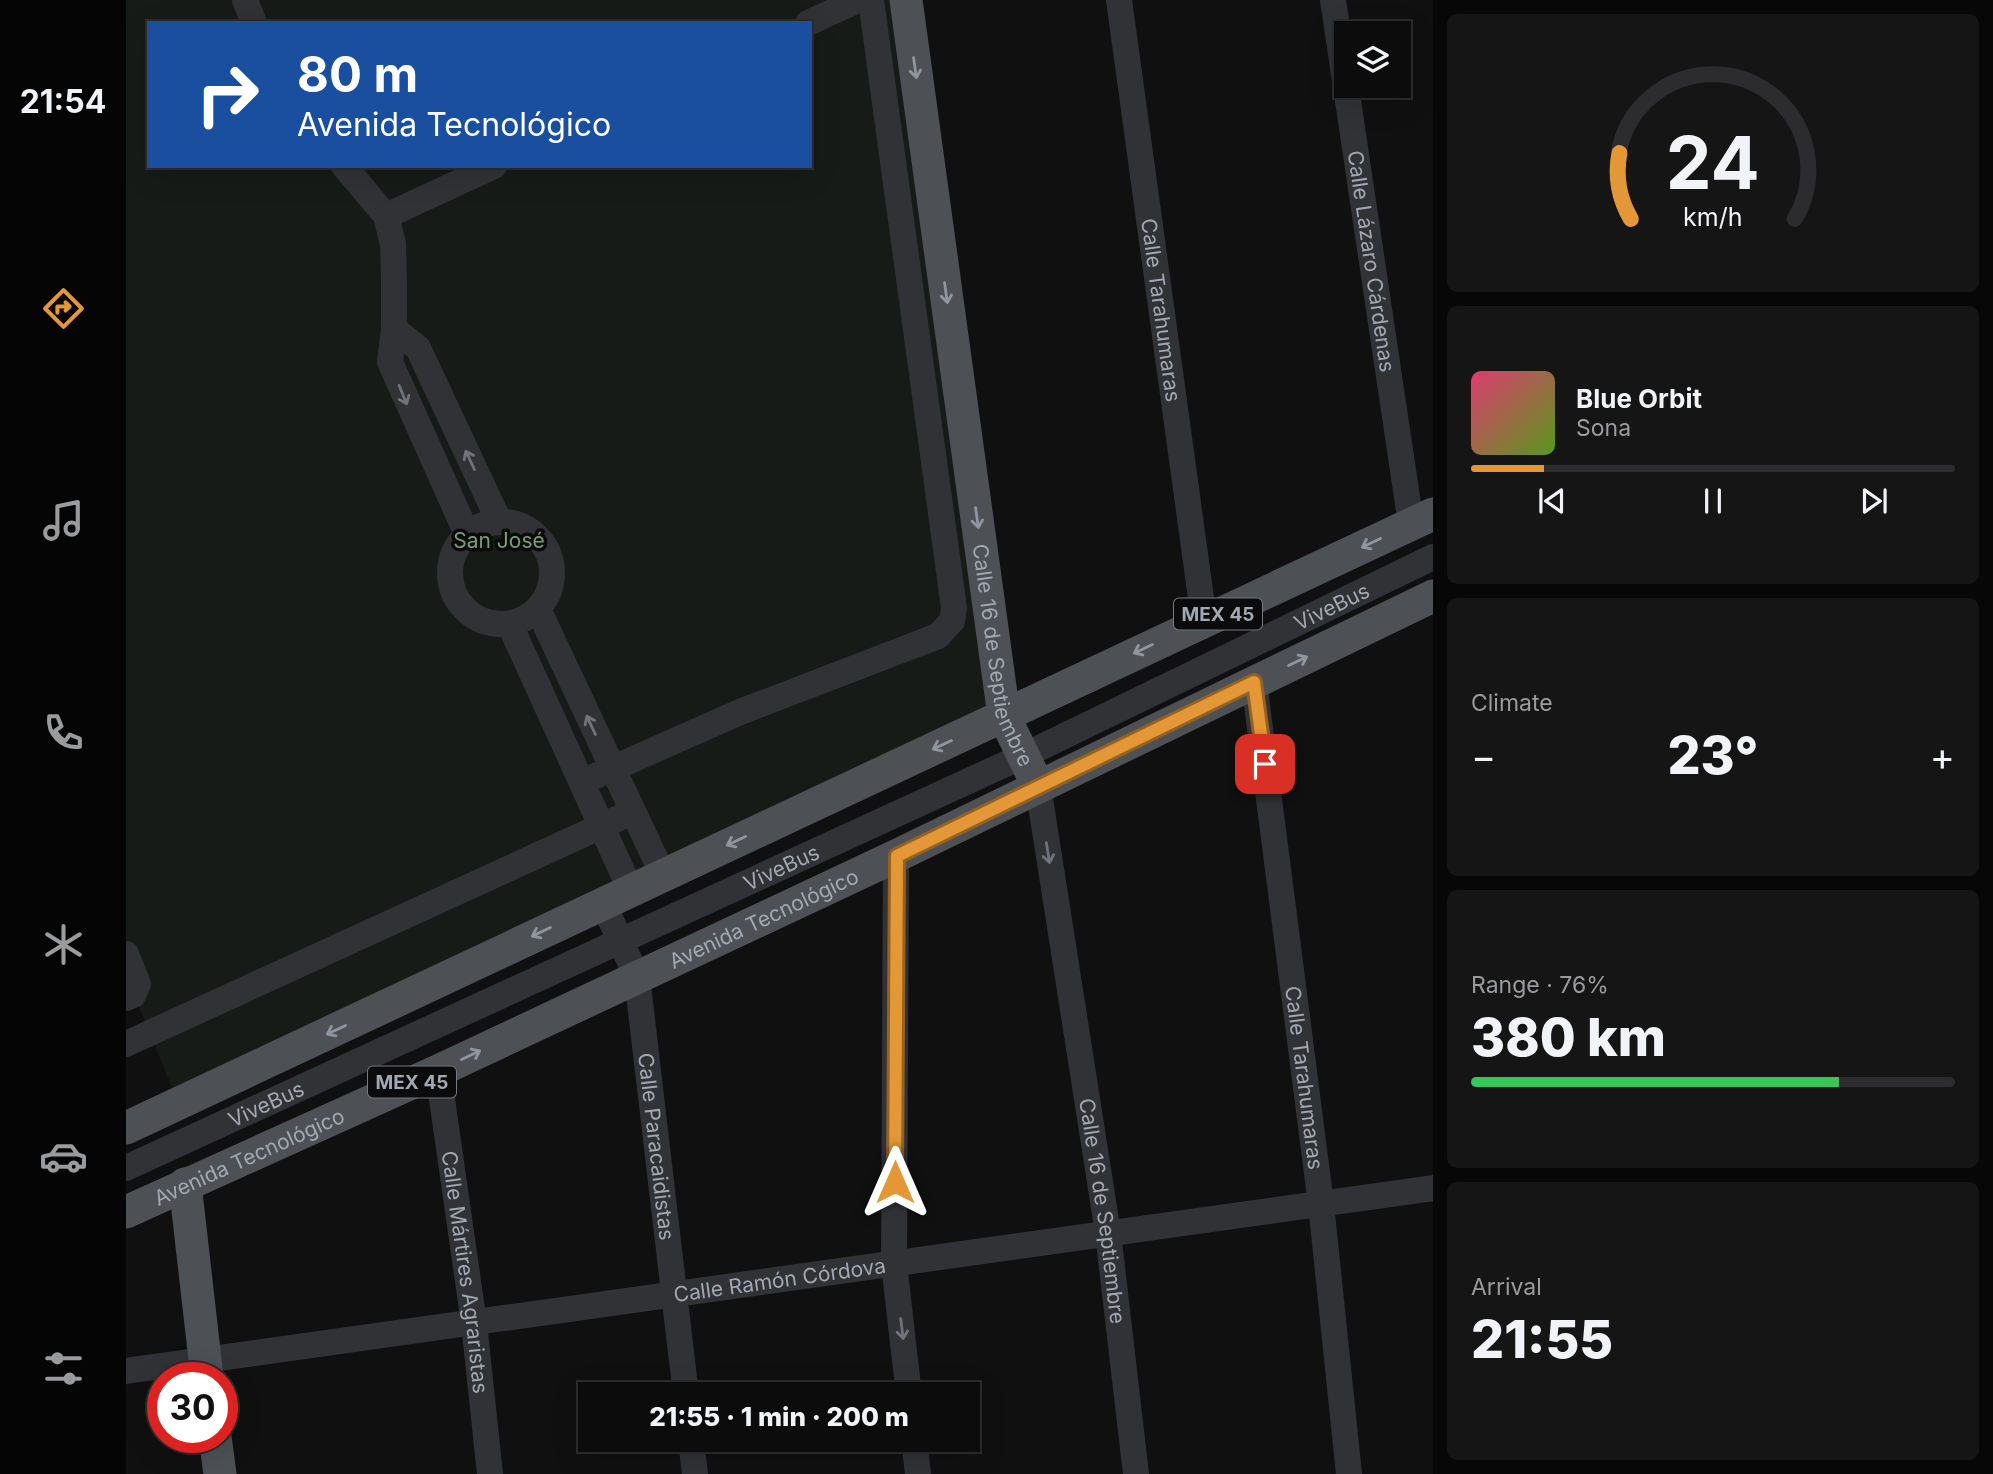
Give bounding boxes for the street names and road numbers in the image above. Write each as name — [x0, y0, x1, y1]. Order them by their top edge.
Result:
street label: Calle Lázaro Cárdenas — [1343, 149, 1401, 374]
street label: Calle Tarahumaras — [1137, 217, 1186, 403]
street label: Calle 16 de Septiembre — [968, 542, 1039, 770]
street label: ViveBus — [1290, 577, 1373, 635]
road number: MEX 45 — [1174, 598, 1262, 629]
street label: ViveBus — [739, 839, 823, 895]
street label: Avenida Tecnológico — [665, 863, 862, 973]
street label: Calle Tarahumaras — [1281, 984, 1329, 1171]
street label: Calle Paracaidistas — [633, 1051, 680, 1241]
road number: MEX 45 — [368, 1066, 456, 1098]
street label: ViveBus — [224, 1076, 308, 1132]
street label: Calle 16 de Septiembre — [1075, 1096, 1131, 1325]
street label: Avenida Tecnológico — [150, 1103, 348, 1210]
street label: Calle Mártires Agraristas — [437, 1149, 494, 1395]
street label: Calle Ramón Córdova — [672, 1252, 887, 1307]

